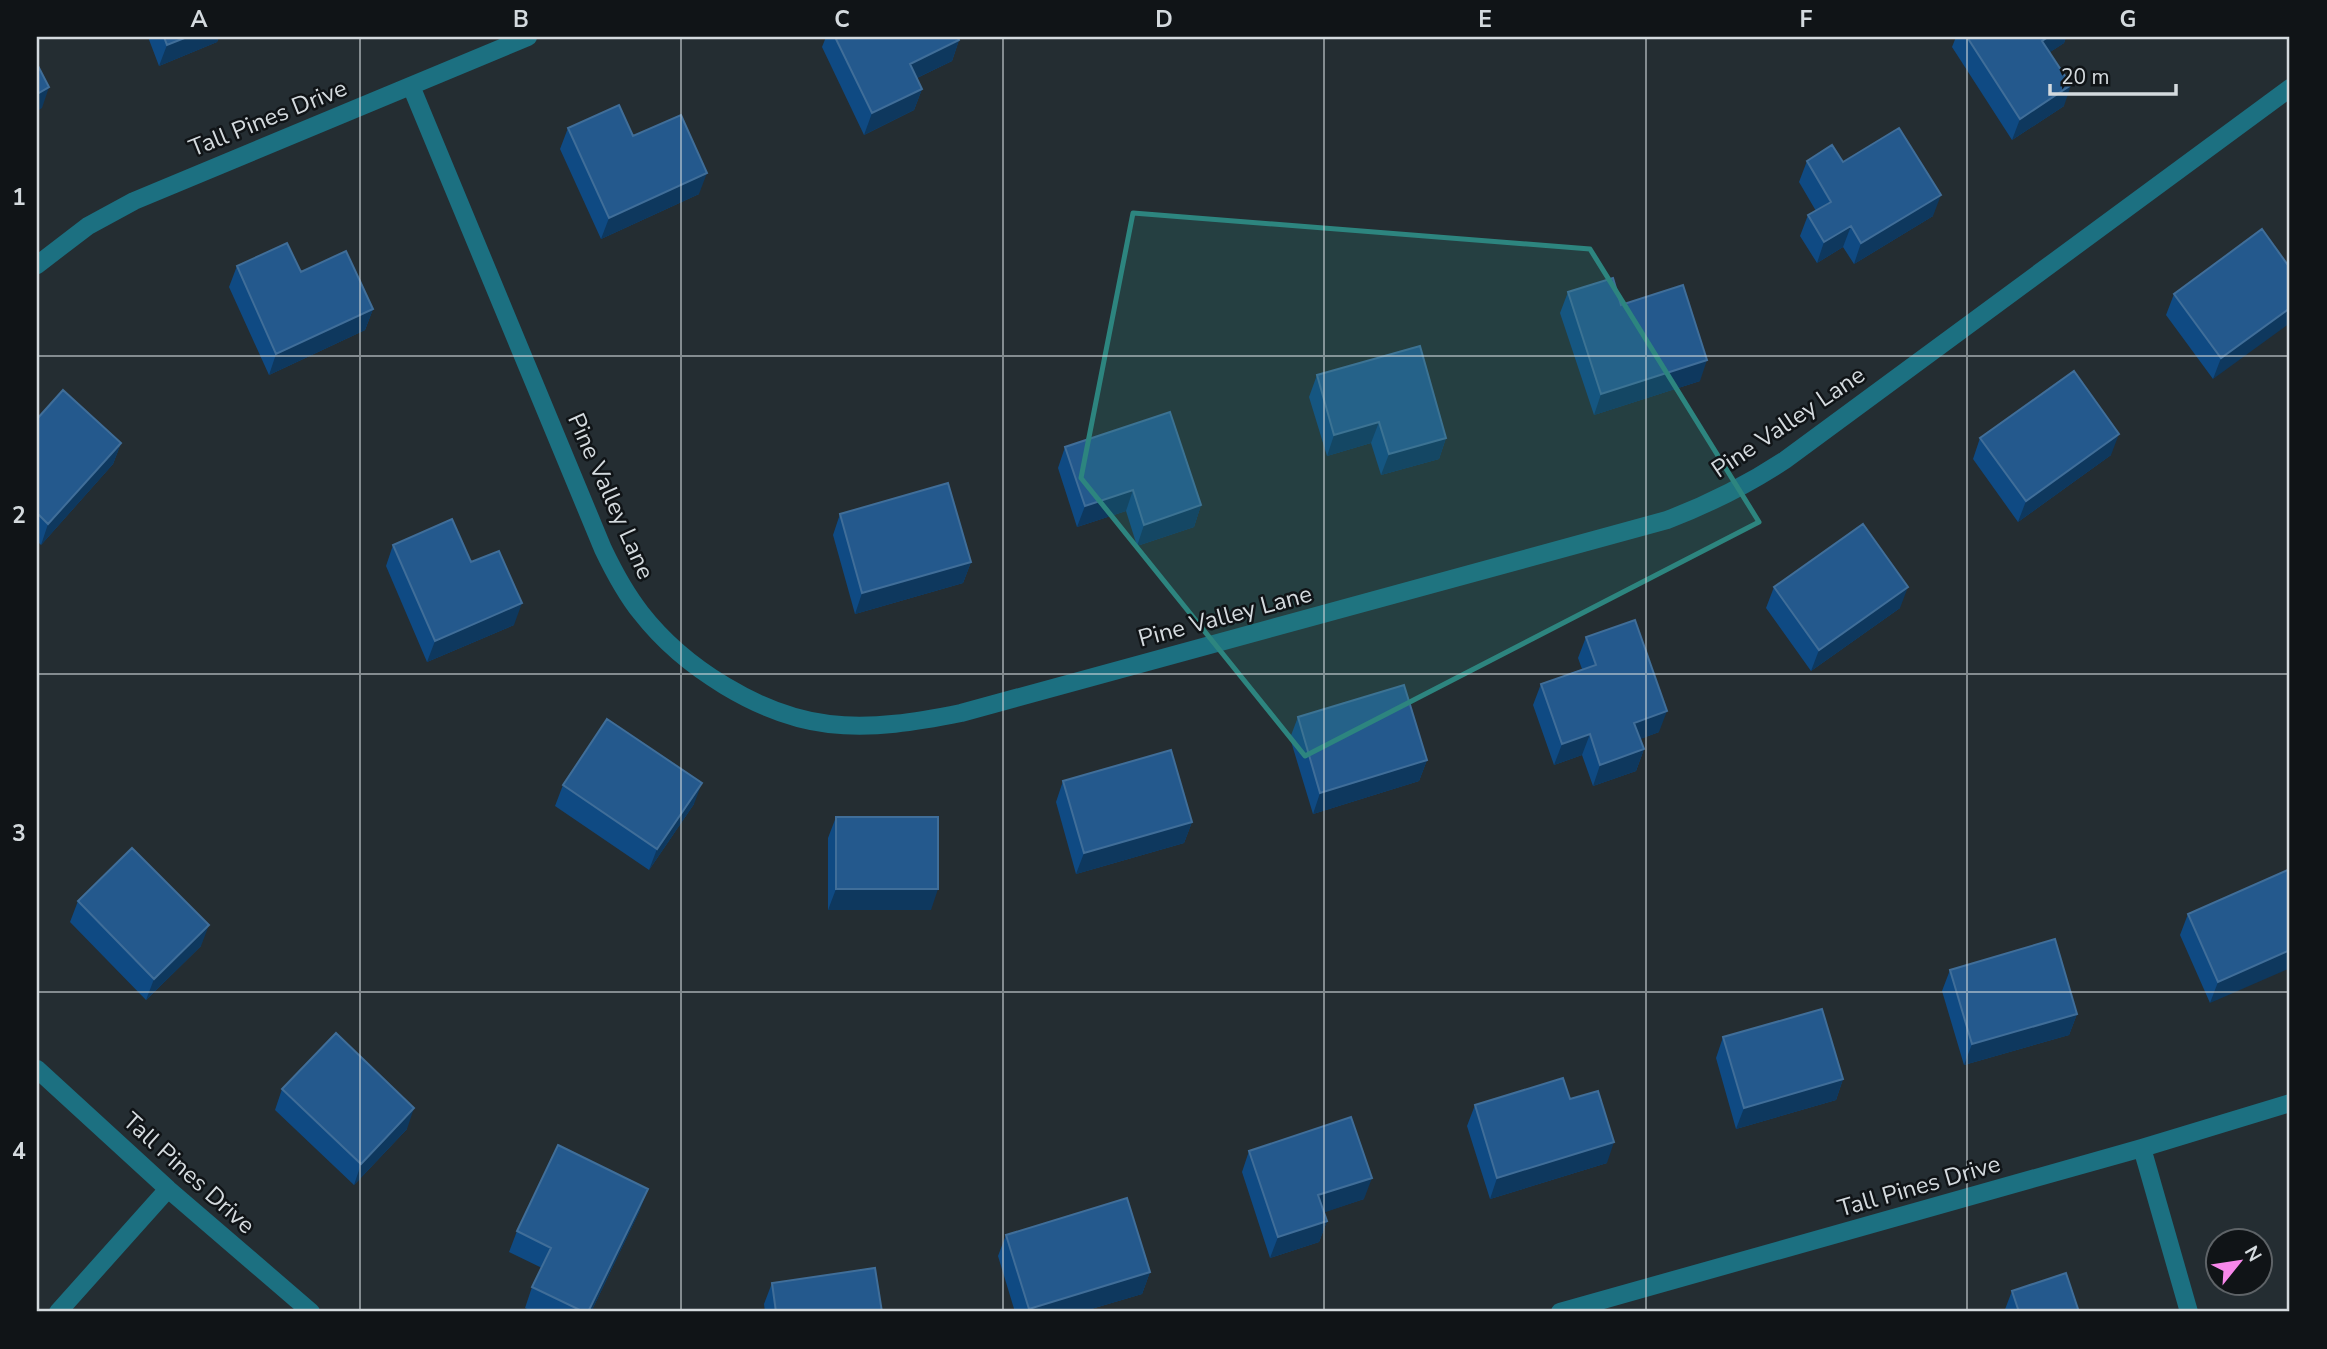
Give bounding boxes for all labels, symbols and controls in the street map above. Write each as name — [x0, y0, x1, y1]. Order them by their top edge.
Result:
text: A — [190, 4, 208, 35]
text: B — [513, 4, 529, 35]
text: C — [834, 4, 850, 35]
text: D — [1155, 4, 1173, 35]
text: E — [1478, 4, 1492, 35]
text: F — [1800, 4, 1813, 35]
text: G — [2120, 4, 2136, 35]
scale bar — [2050, 52, 2176, 96]
text: 20 m — [2061, 63, 2110, 91]
street label: Tall Pines Drive — [184, 72, 352, 164]
text: 1 — [12, 182, 26, 213]
street label: Pine Valley Lane — [1705, 359, 1871, 485]
street label: Pine Valley Lane — [560, 408, 662, 584]
text: 2 — [12, 500, 26, 531]
street label: Pine Valley Lane — [1135, 577, 1315, 655]
text: 3 — [12, 818, 26, 849]
street label: Tall Pines Drive — [116, 1105, 262, 1241]
text: 4 — [12, 1136, 26, 1167]
street label: Tall Pines Drive — [1834, 1148, 2004, 1224]
north arrow — [2204, 1226, 2274, 1296]
text: N — [2238, 1241, 2268, 1267]

